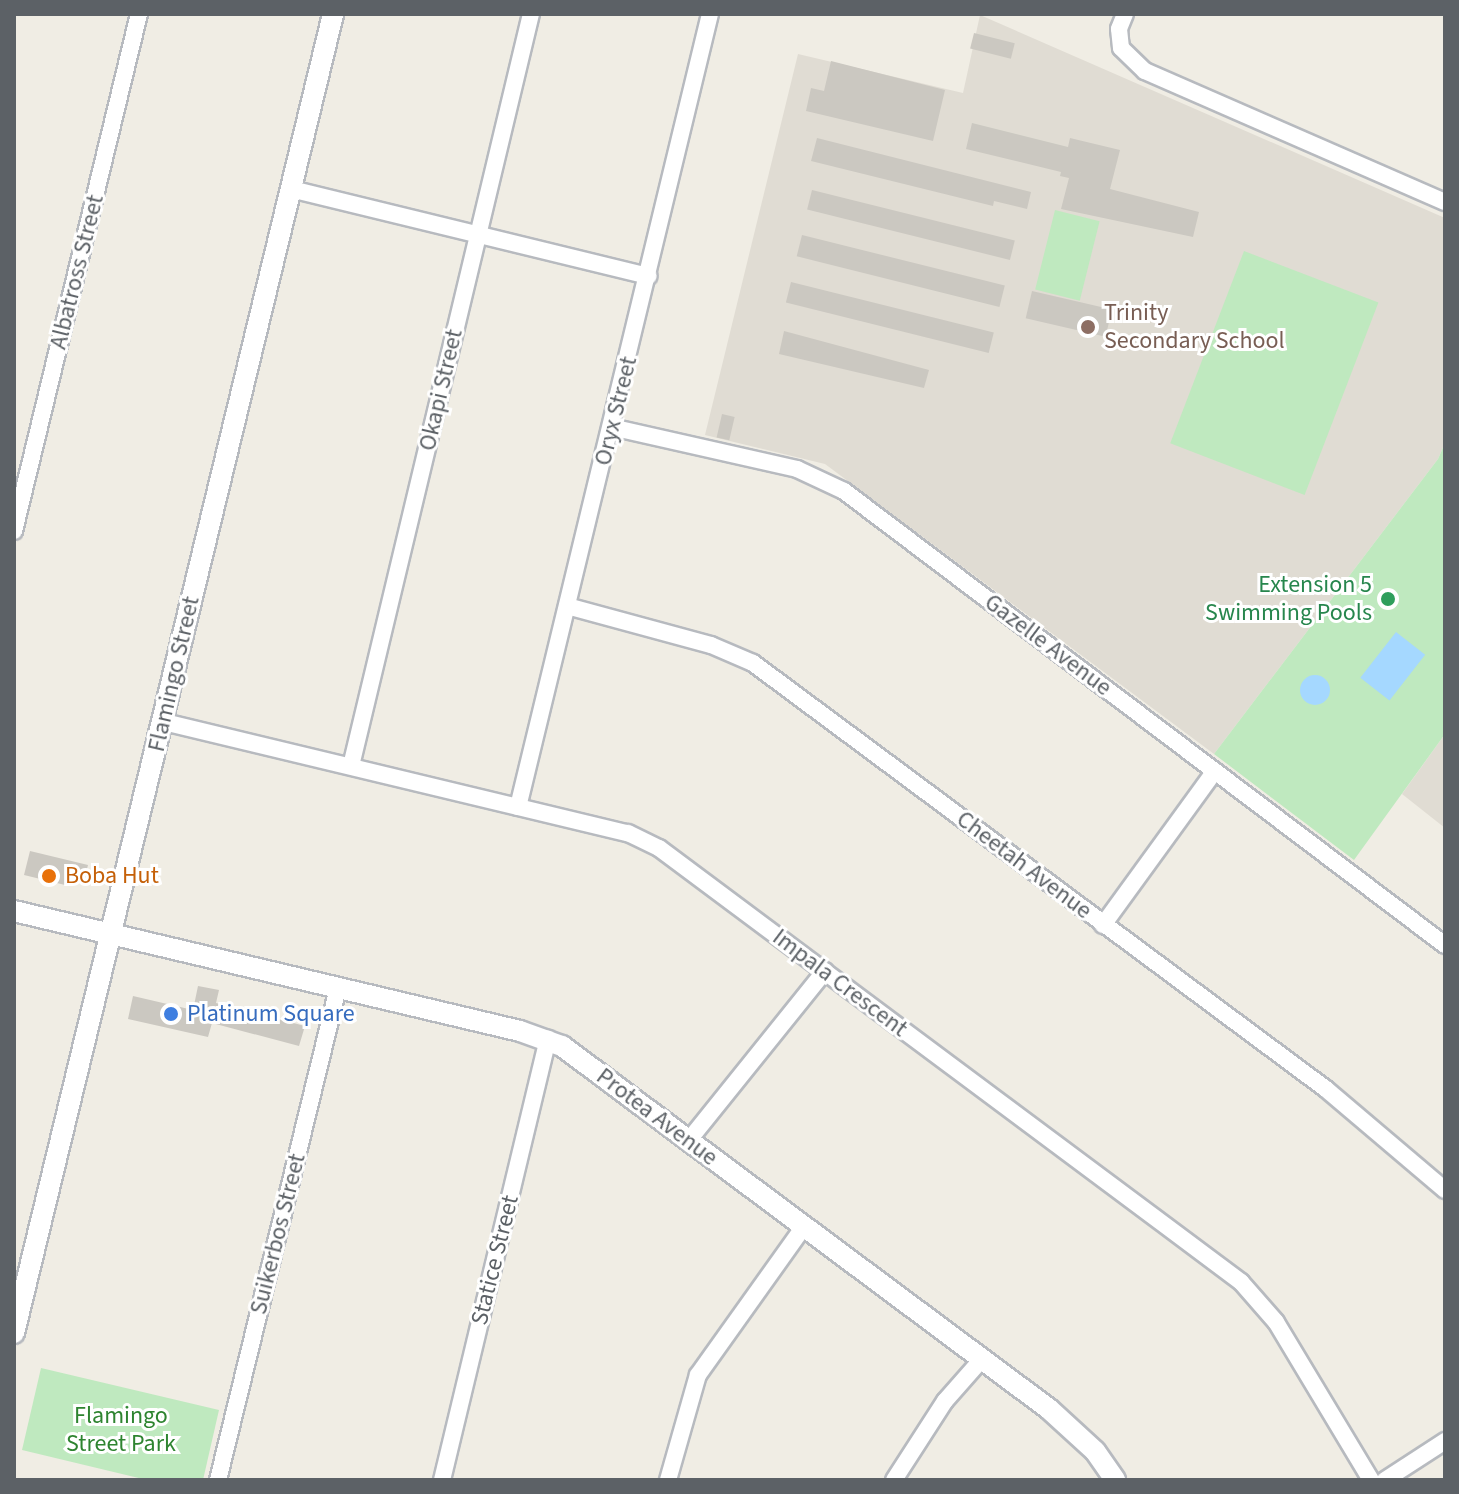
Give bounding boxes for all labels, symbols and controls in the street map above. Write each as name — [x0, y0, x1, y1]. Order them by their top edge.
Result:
street label: Albatross Street — [44, 192, 110, 352]
place label: Trinity Secondary School — [1104, 299, 1285, 355]
marker: Trinity Secondary School — [1079, 318, 1097, 336]
street label: Okapi Street — [413, 326, 469, 454]
street label: Oryx Street — [589, 353, 643, 469]
place label: Extension 5 Swimming Pools — [1205, 571, 1372, 627]
street label: Gazelle Avenue — [979, 588, 1117, 702]
marker: Extension 5 Swimming Pools — [1379, 590, 1397, 608]
street label: Flamingo Street — [142, 593, 206, 755]
street label: Cheetah Avenue — [951, 805, 1097, 925]
place label: Boba Hut — [65, 862, 159, 890]
marker: Boba Hut — [40, 867, 58, 885]
street label: Impala Crescent — [767, 923, 913, 1043]
place label: Platinum Square — [187, 1000, 355, 1028]
marker: Platinum Square — [162, 1005, 180, 1023]
street label: Protea Avenue — [591, 1062, 723, 1172]
street label: Suikerbos Street — [244, 1151, 312, 1317]
street label: Statice Street — [465, 1192, 525, 1328]
park label: Flamingo Street Park — [66, 1402, 176, 1458]

